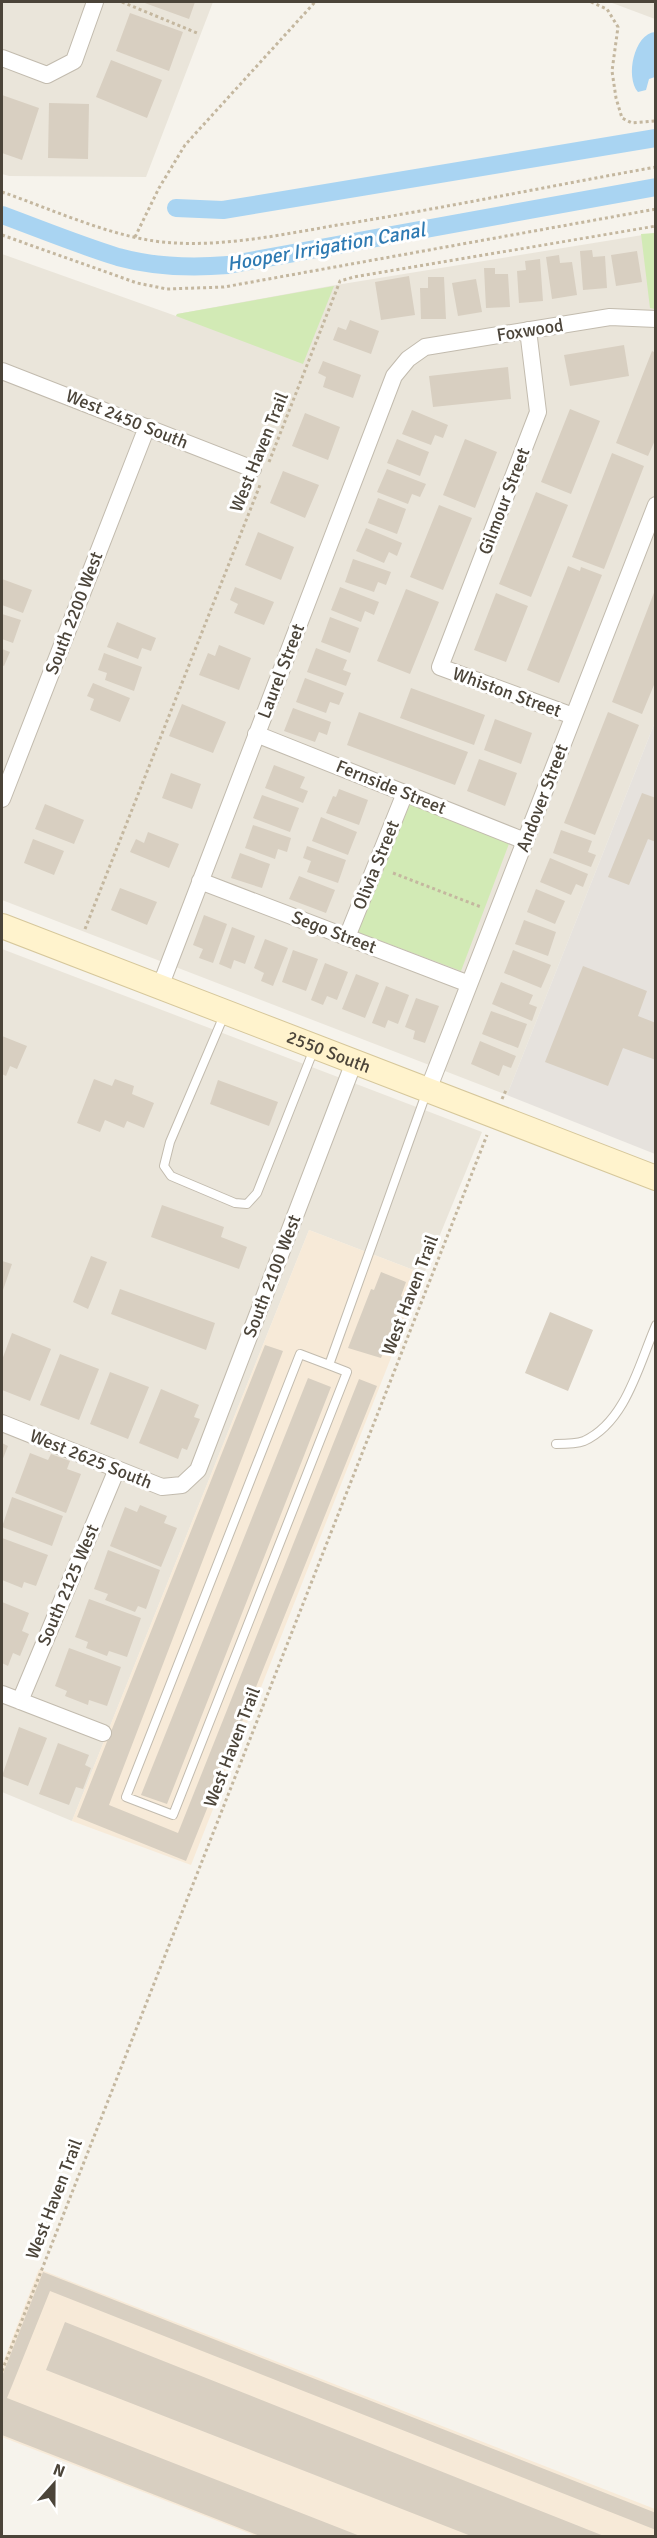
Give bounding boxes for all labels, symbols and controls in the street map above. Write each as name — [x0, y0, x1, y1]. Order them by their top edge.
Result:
water label: Hooper Irrigation Canal — [225, 217, 429, 277]
street label: Foxwood — [495, 314, 565, 346]
street label: West 2450 South — [63, 384, 191, 454]
street label: West Haven Trail — [225, 389, 293, 515]
street label: Gilmour Street — [474, 444, 534, 558]
street label: South 2200 West — [40, 548, 108, 678]
street label: Laurel Street — [253, 621, 309, 721]
street label: Whiston Street — [450, 662, 564, 722]
street label: Andover Street — [511, 741, 573, 855]
street label: Fernside Street — [333, 755, 449, 819]
street label: Olivia Street — [348, 817, 404, 913]
street label: Sego Street — [289, 906, 379, 958]
street label: 2550 South — [283, 1026, 374, 1078]
street label: South 2100 West — [238, 1211, 306, 1341]
street label: West Haven Trail — [377, 1232, 443, 1358]
street label: West 2625 South — [27, 1424, 155, 1494]
street label: South 2125 West — [32, 1521, 104, 1649]
street label: West Haven Trail — [199, 1684, 265, 1810]
street label: West Haven Trail — [21, 2136, 87, 2262]
north arrow — [24, 2454, 84, 2514]
text: N — [50, 2460, 68, 2482]

